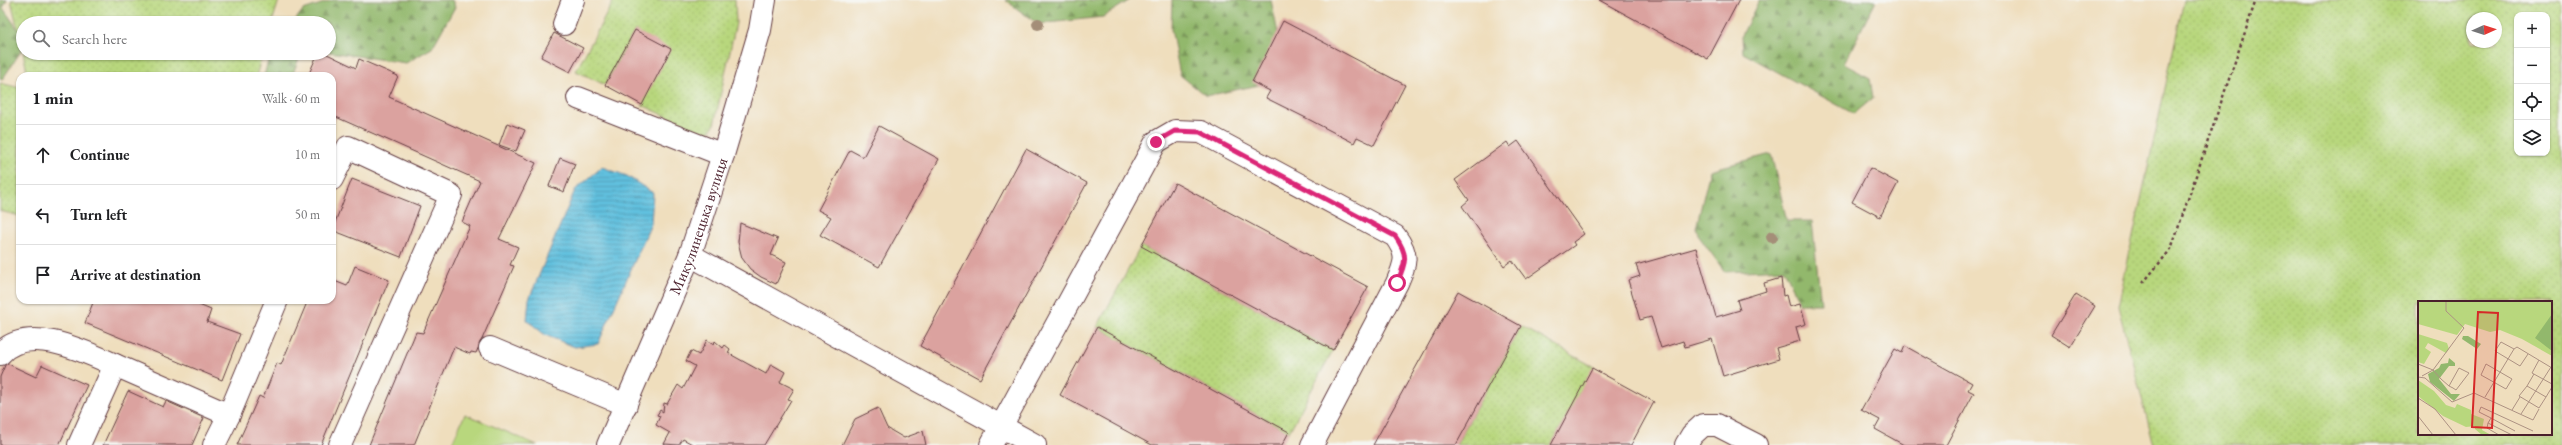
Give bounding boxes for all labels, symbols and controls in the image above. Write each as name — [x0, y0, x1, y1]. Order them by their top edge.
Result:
north arrow — [2466, 12, 2502, 48]
map controls — [2514, 12, 2550, 156]
button: + — [2514, 12, 2550, 48]
search box — [16, 16, 336, 60]
icon: search — [30, 27, 52, 49]
text: Search here — [62, 29, 127, 48]
button: − — [2514, 48, 2550, 84]
button: locate — [2514, 84, 2550, 120]
text: 1 min — [32, 87, 73, 109]
text: Walk · 60 m — [262, 90, 320, 107]
button: layers — [2514, 120, 2550, 156]
route end — [1147, 133, 1165, 151]
icon: ahead — [32, 144, 54, 166]
text: Continue — [70, 145, 130, 164]
text: 10 m — [295, 146, 320, 163]
street label: Микулинецька вулиця — [664, 155, 732, 298]
icon: left — [32, 204, 54, 226]
text: Turn left — [70, 205, 127, 224]
text: 50 m — [295, 206, 320, 223]
icon: arrive — [32, 264, 54, 286]
text: Arrive at destination — [70, 265, 201, 284]
route start — [1388, 274, 1406, 292]
inset map — [2418, 301, 2552, 435]

